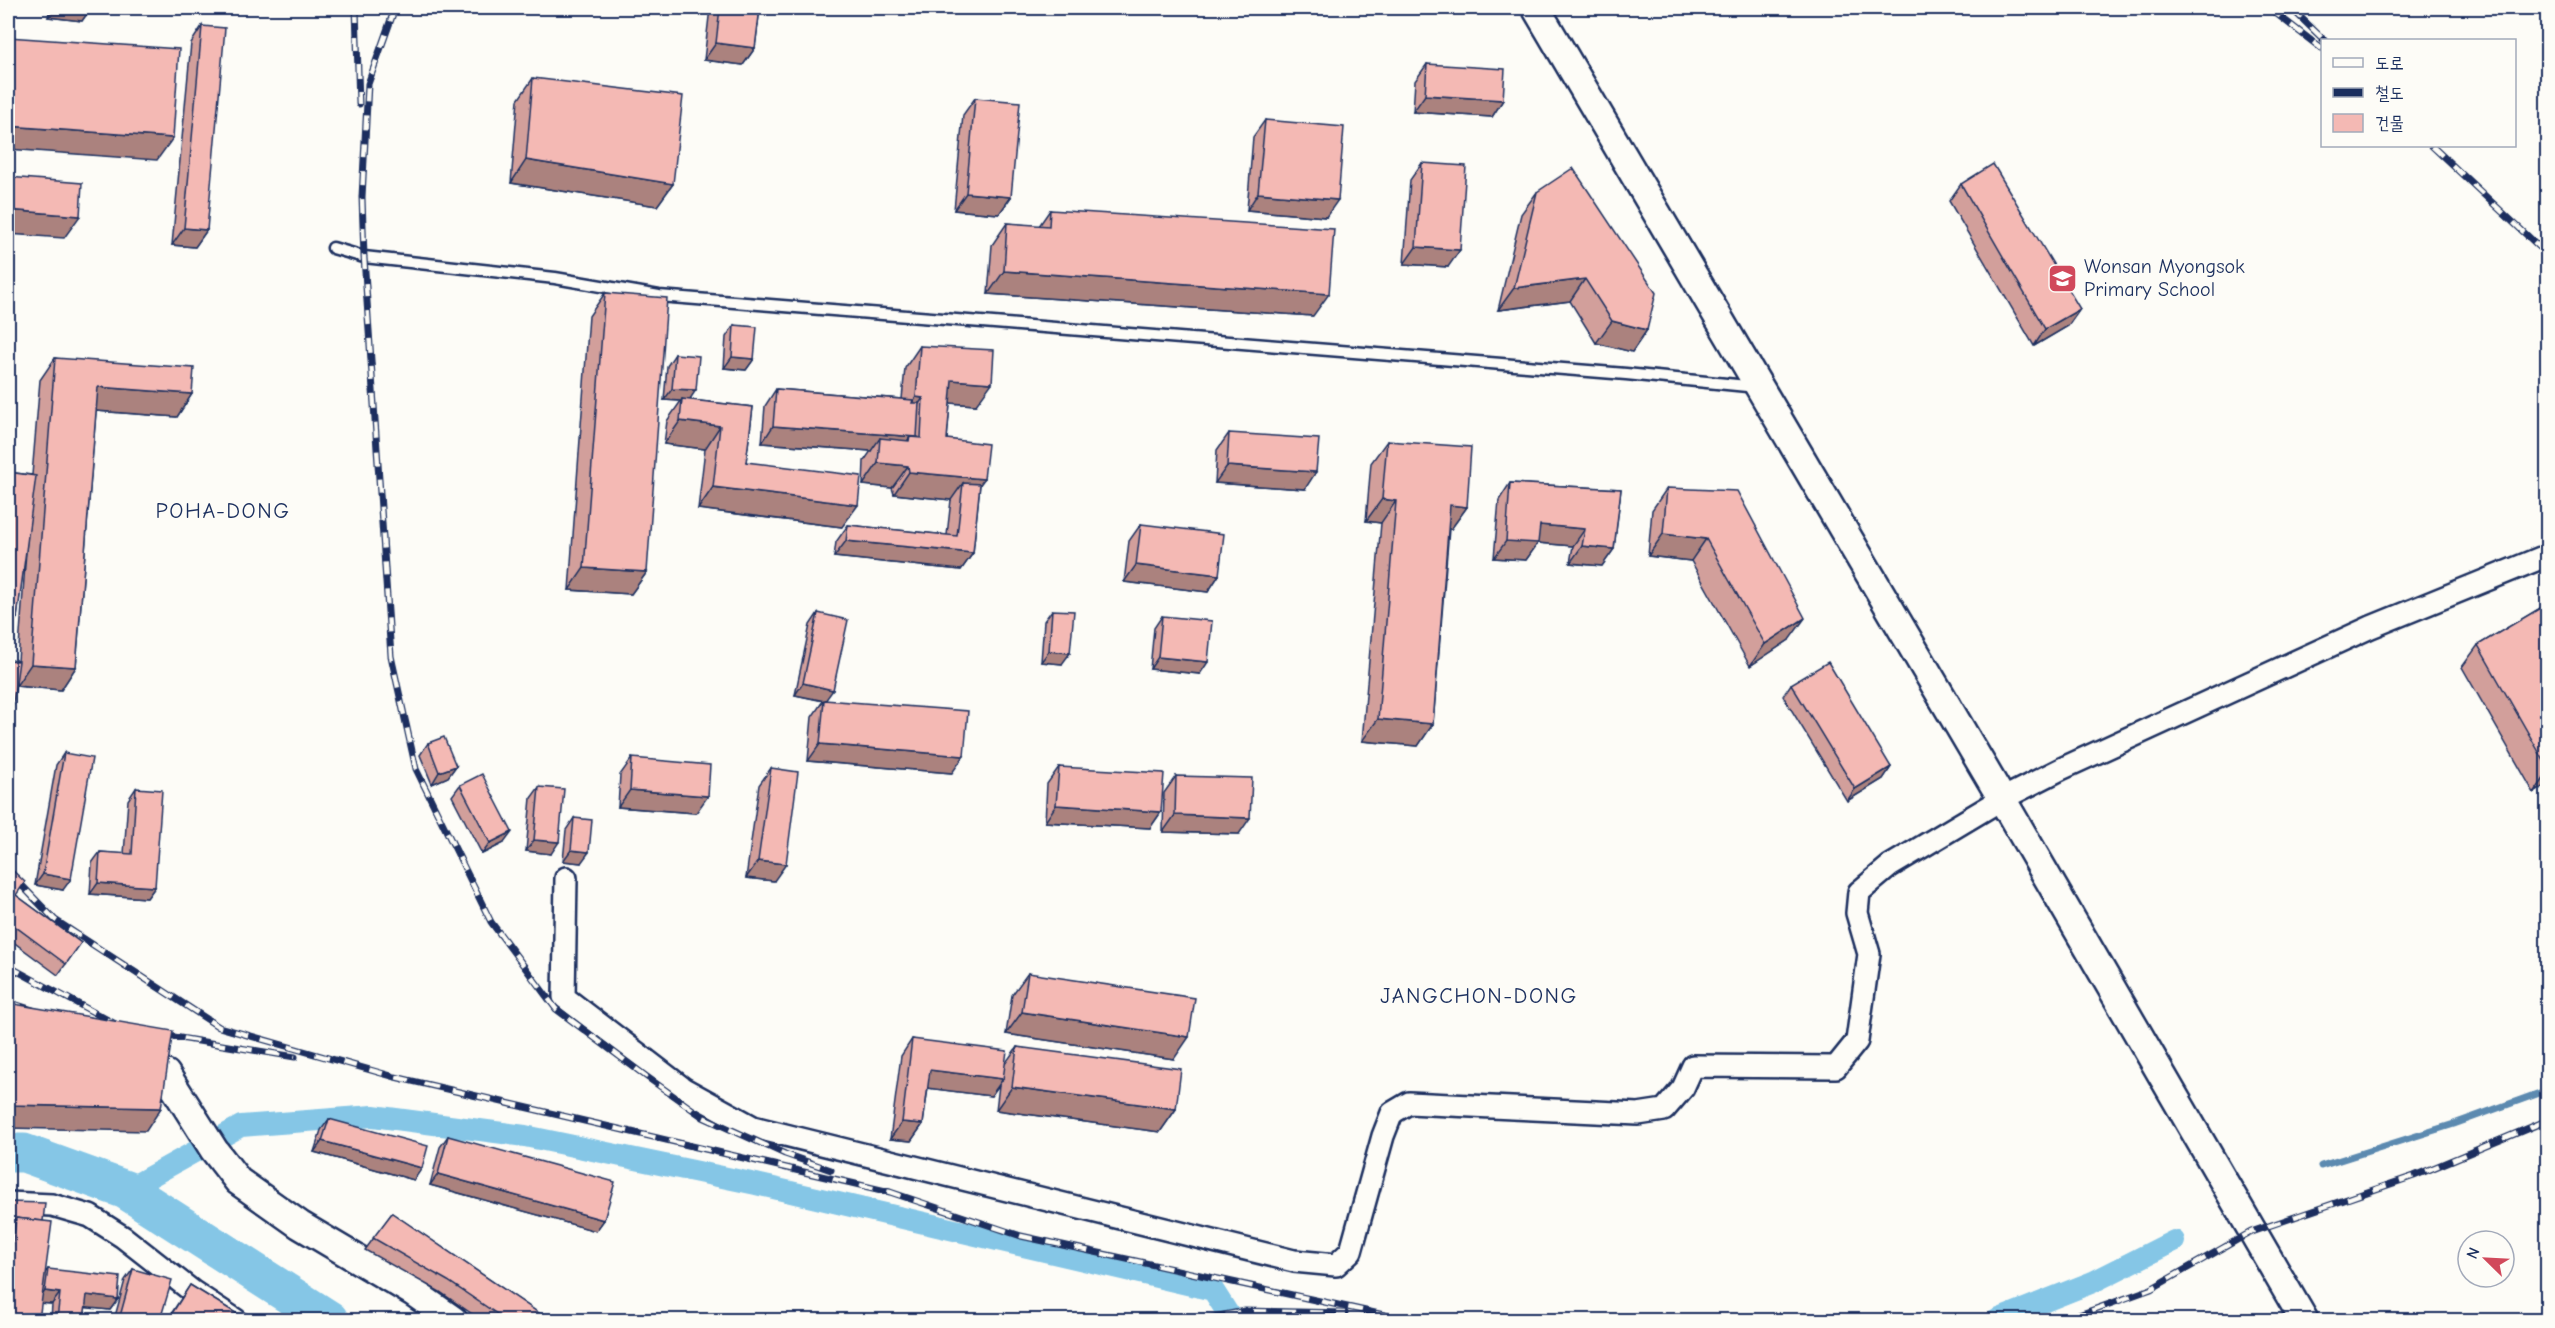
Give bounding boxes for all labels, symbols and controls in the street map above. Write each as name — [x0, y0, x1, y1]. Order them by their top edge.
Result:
legend — [2321, 39, 2516, 147]
text: 도로 — [2375, 53, 2404, 74]
text: 철도 — [2375, 83, 2404, 104]
text: 건물 — [2375, 113, 2404, 134]
place label: Wonsan Myongsok Primary School — [2084, 255, 2245, 301]
school or university icon: Wonsan Myongsok Primary School — [2047, 262, 2079, 294]
district label: POHA-DONG — [156, 498, 290, 524]
district label: JANGCHON-DONG — [1380, 983, 1578, 1009]
north arrow — [2456, 1229, 2516, 1289]
text: N — [2463, 1245, 2484, 1262]

